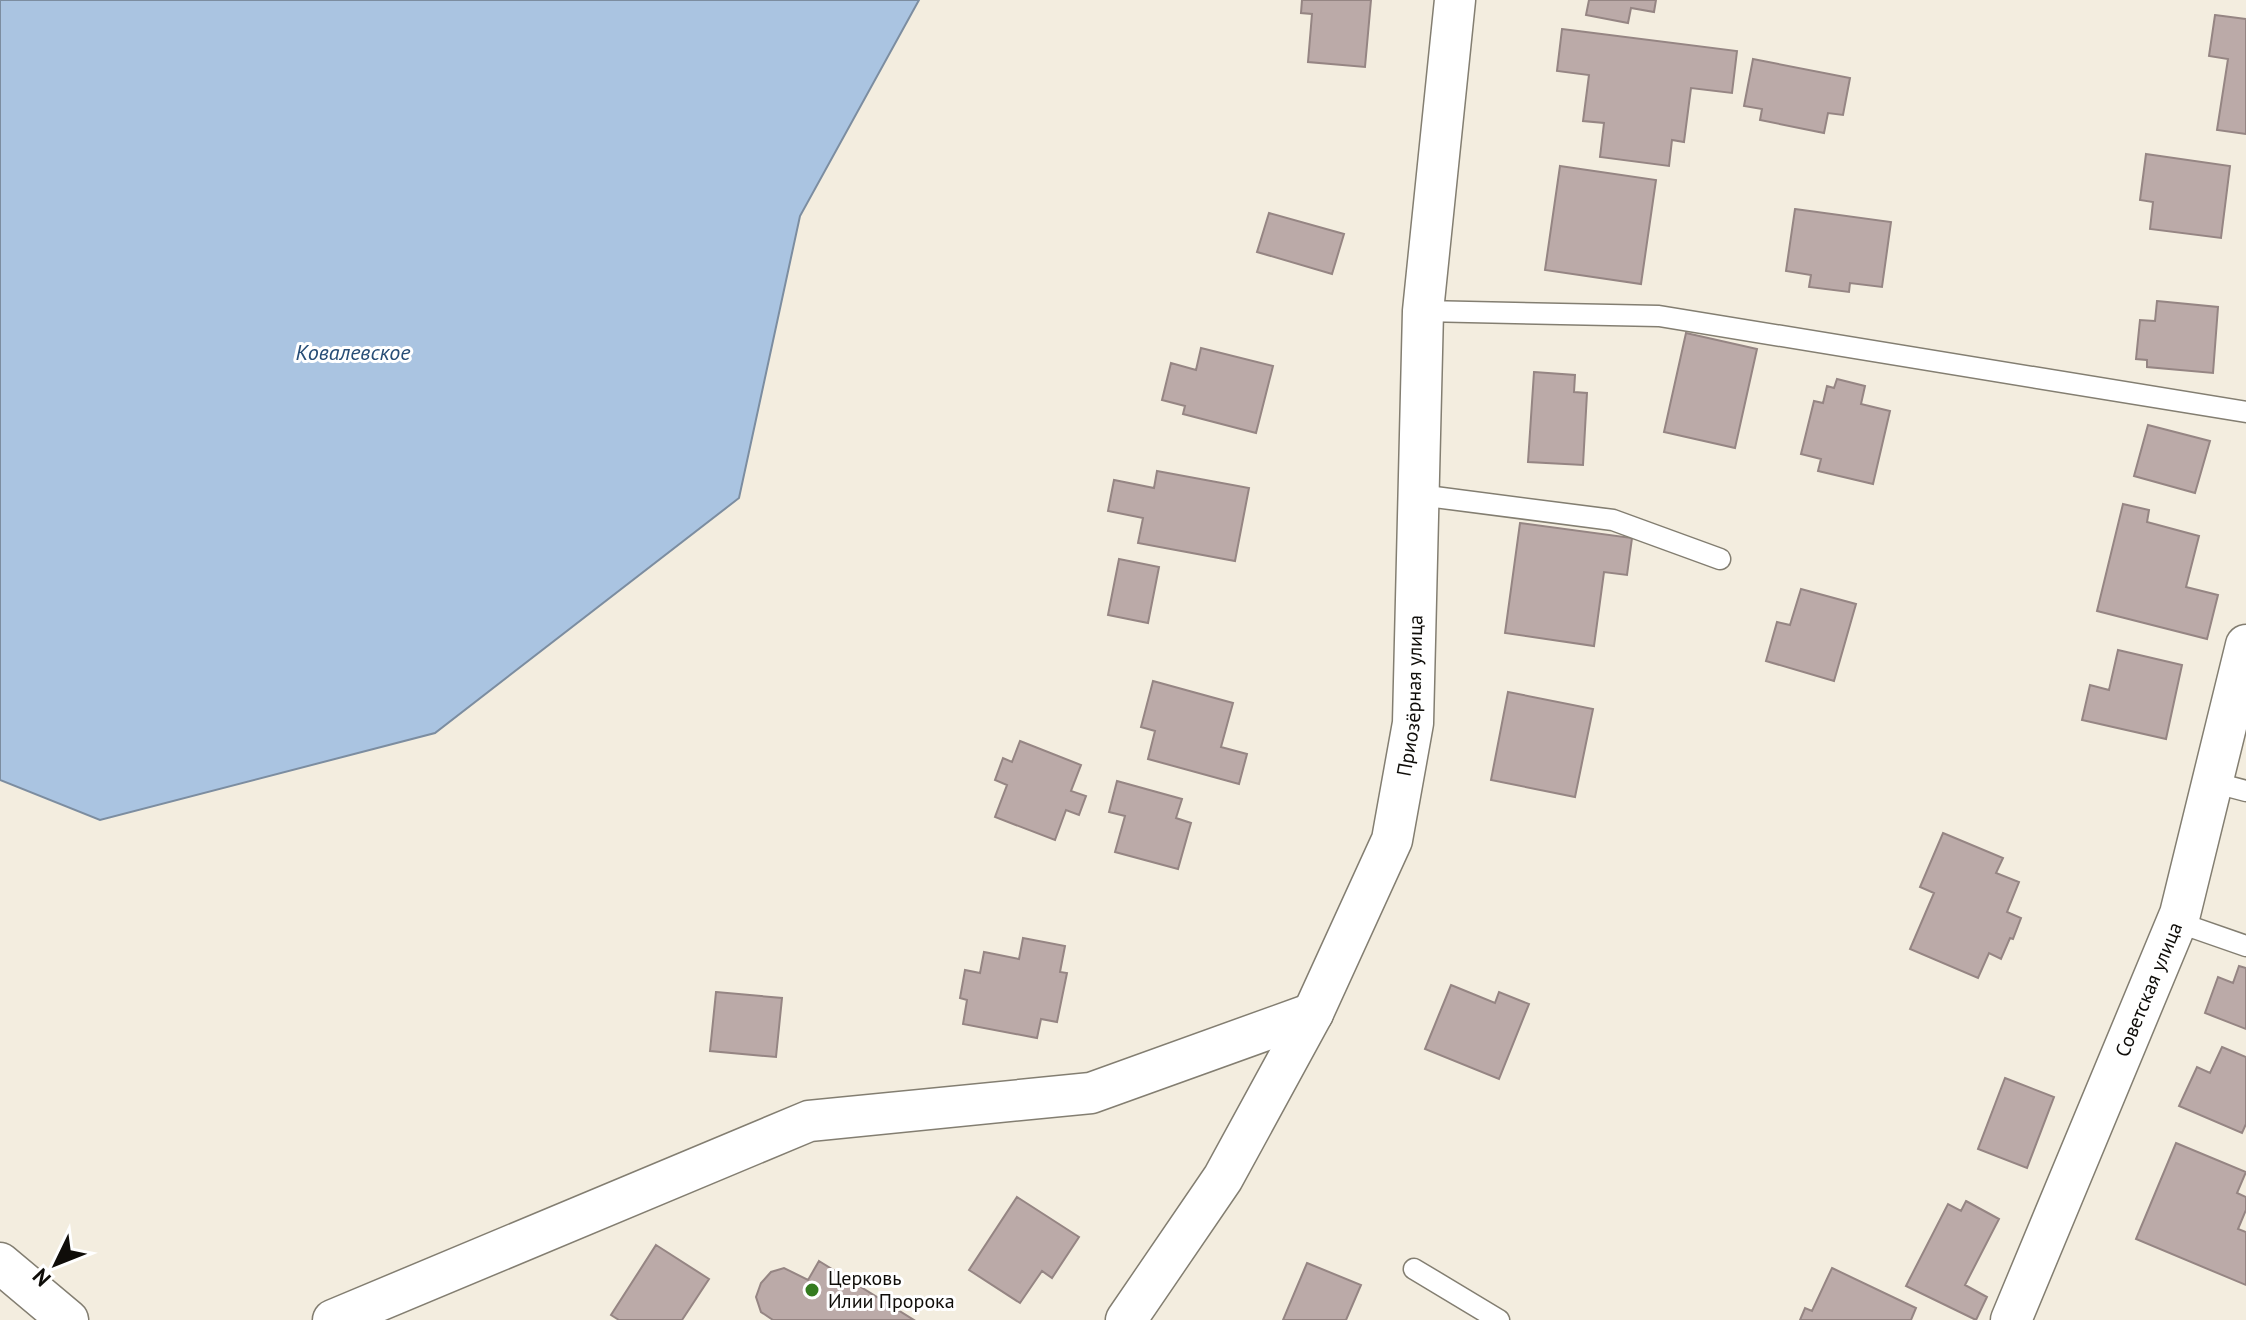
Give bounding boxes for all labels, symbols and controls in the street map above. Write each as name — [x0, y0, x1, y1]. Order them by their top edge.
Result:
water label: Ковалевское — [296, 338, 411, 366]
street label: Приозёрная улица — [1391, 615, 1429, 778]
street label: Советская улица — [2109, 918, 2188, 1061]
north arrow — [16, 1224, 96, 1304]
text: N — [26, 1263, 57, 1292]
place label: Церковь Илии Пророка — [828, 1265, 955, 1314]
marker: Церковь Илии Пророка — [803, 1281, 821, 1299]

